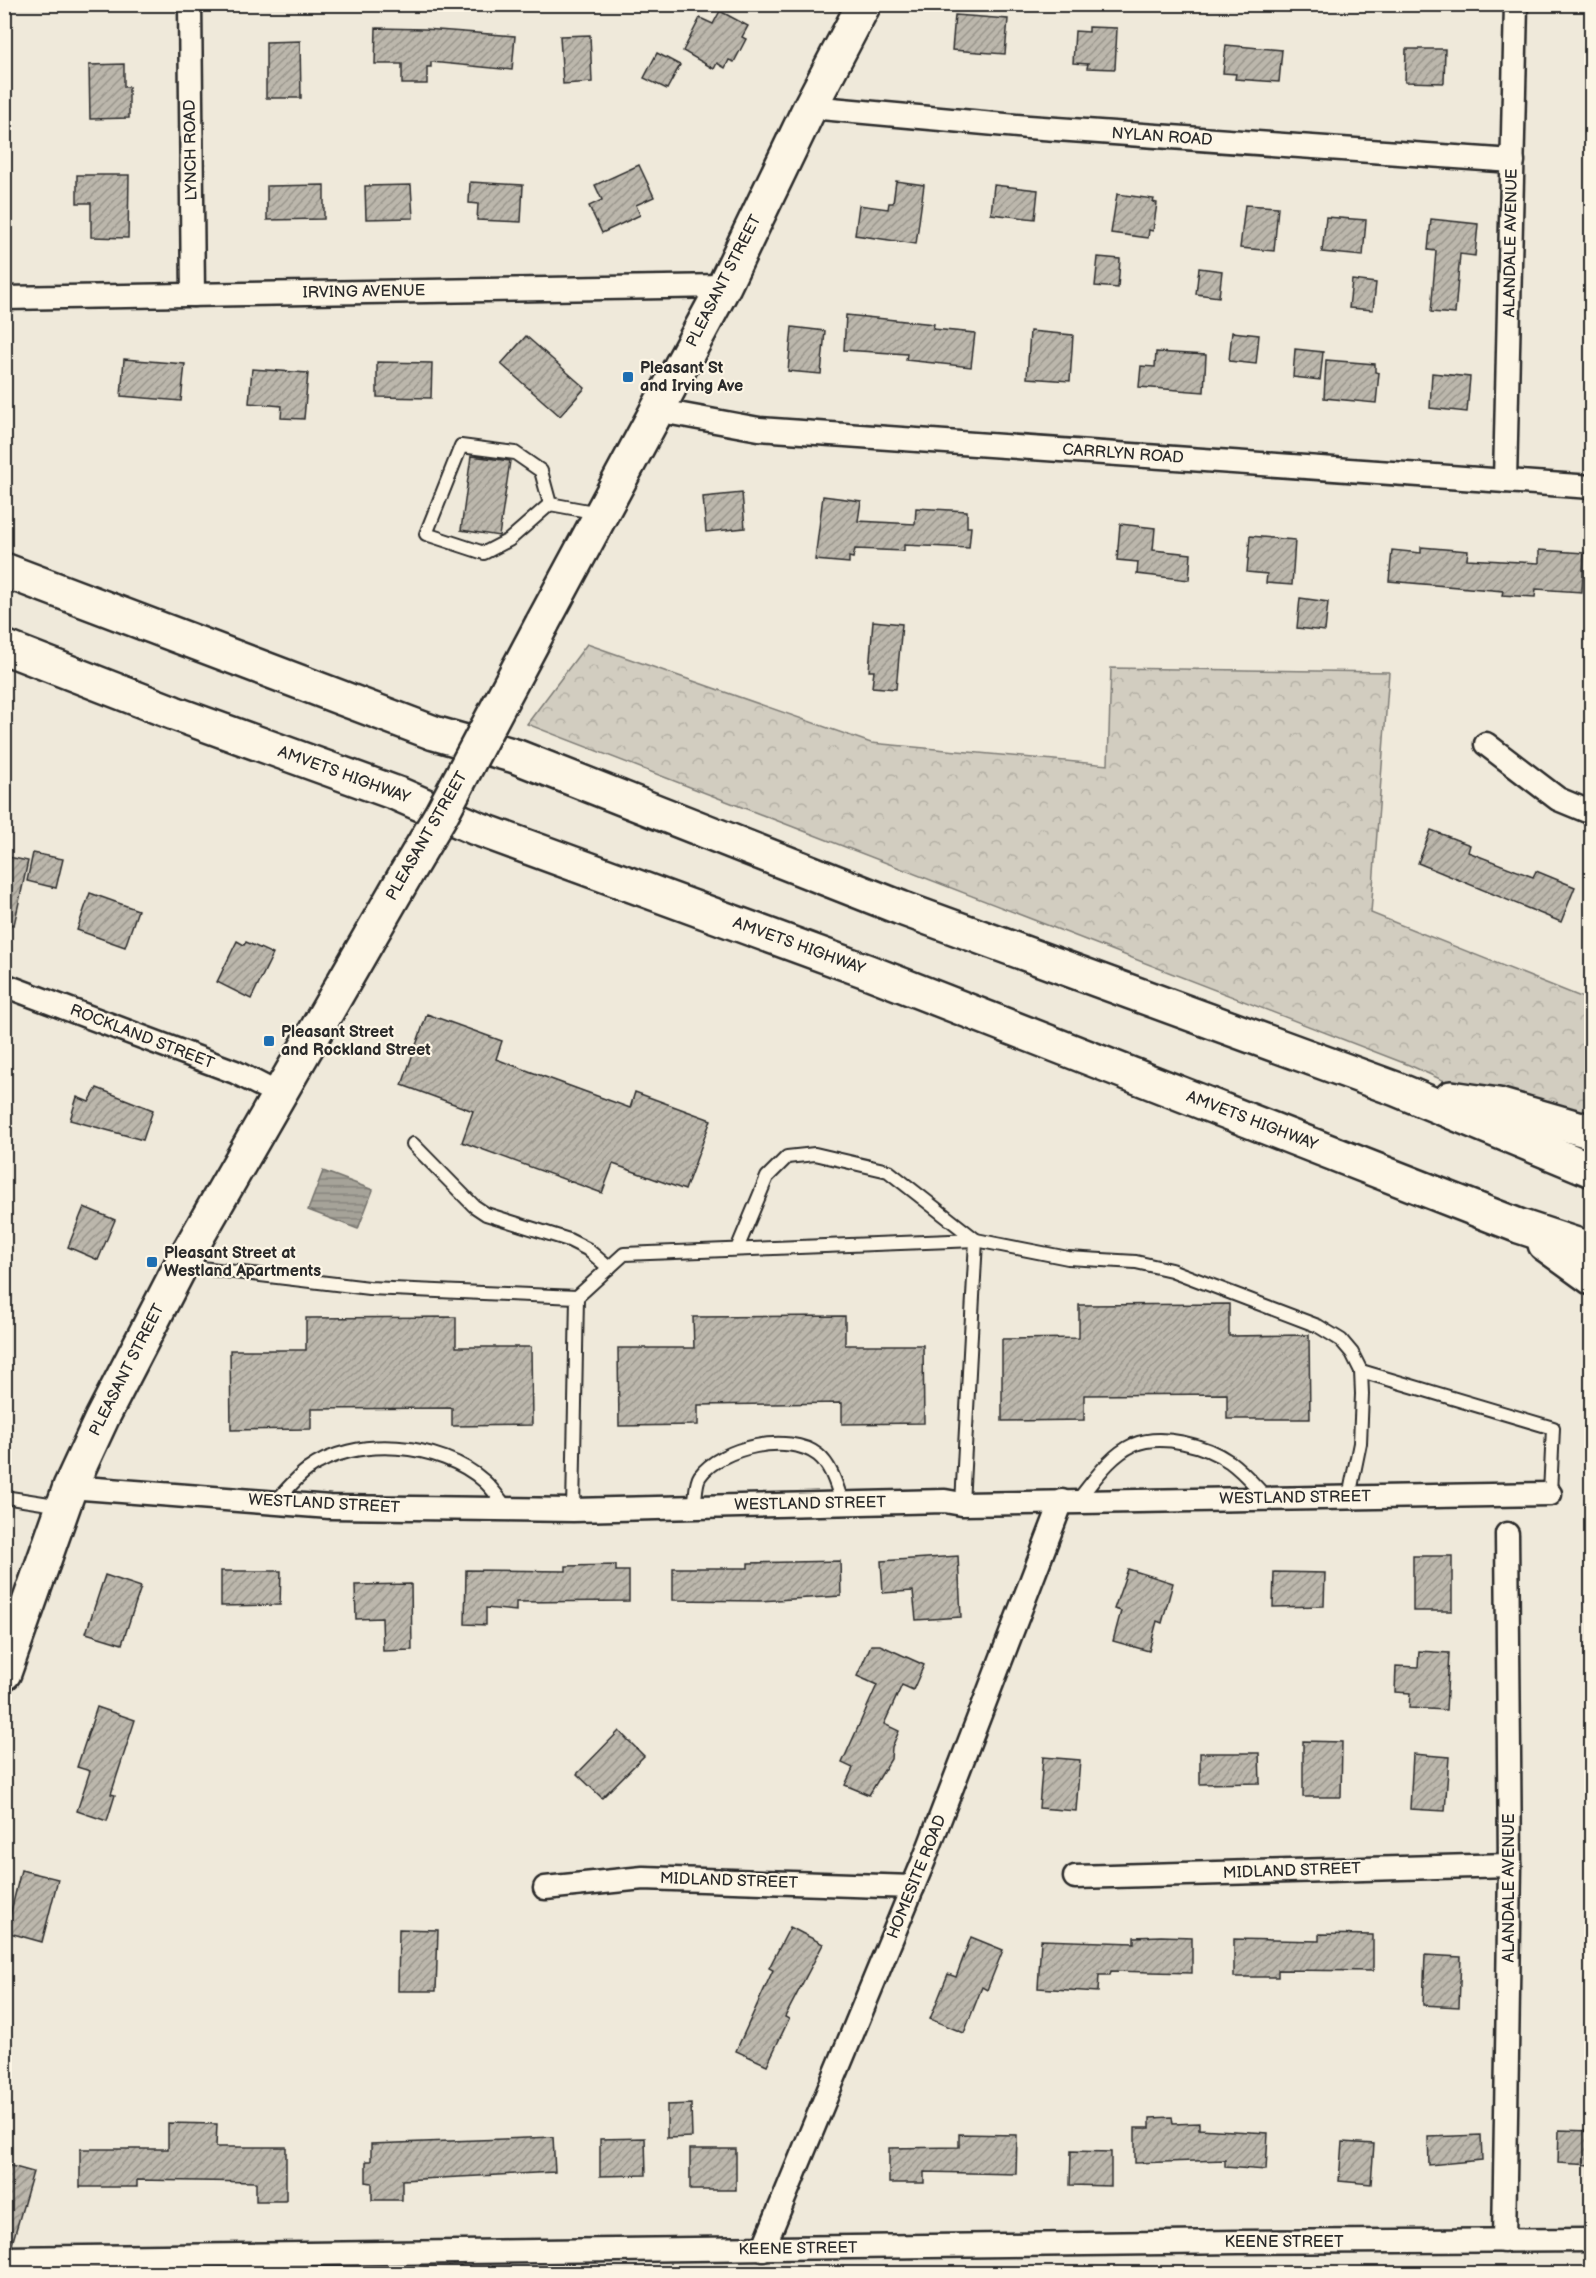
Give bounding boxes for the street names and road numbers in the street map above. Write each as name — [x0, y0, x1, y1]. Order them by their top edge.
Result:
street label: LYNCH ROAD — [181, 99, 201, 201]
street label: NYLAN ROAD — [1111, 124, 1213, 150]
street label: ALANDALE AVENUE — [1500, 168, 1522, 318]
street label: PLEASANT STREET — [682, 211, 766, 350]
street label: IRVING AVENUE — [303, 281, 425, 303]
street label: CARRLYN ROAD — [1062, 440, 1184, 468]
street label: AMVETS HIGHWAY — [275, 742, 413, 808]
street label: PLEASANT STREET — [382, 768, 472, 904]
street label: AMVETS HIGHWAY — [730, 913, 868, 979]
street label: ROCKLAND STREET — [67, 1001, 217, 1073]
street label: AMVETS HIGHWAY — [1184, 1087, 1321, 1155]
street label: PLEASANT STREET — [85, 1300, 169, 1439]
street label: WESTLAND STREET — [1219, 1487, 1371, 1509]
street label: WESTLAND STREET — [248, 1491, 401, 1517]
street label: WESTLAND STREET — [734, 1493, 886, 1515]
street label: HOMESITE ROAD — [883, 1812, 951, 1942]
street label: ALANDALE AVENUE — [1500, 1814, 1519, 1962]
street label: MIDLAND STREET — [1223, 1859, 1362, 1883]
street label: MIDLAND STREET — [660, 1869, 799, 1893]
street label: KEENE STREET — [1224, 2233, 1344, 2252]
street label: KEENE STREET — [738, 2238, 858, 2260]

